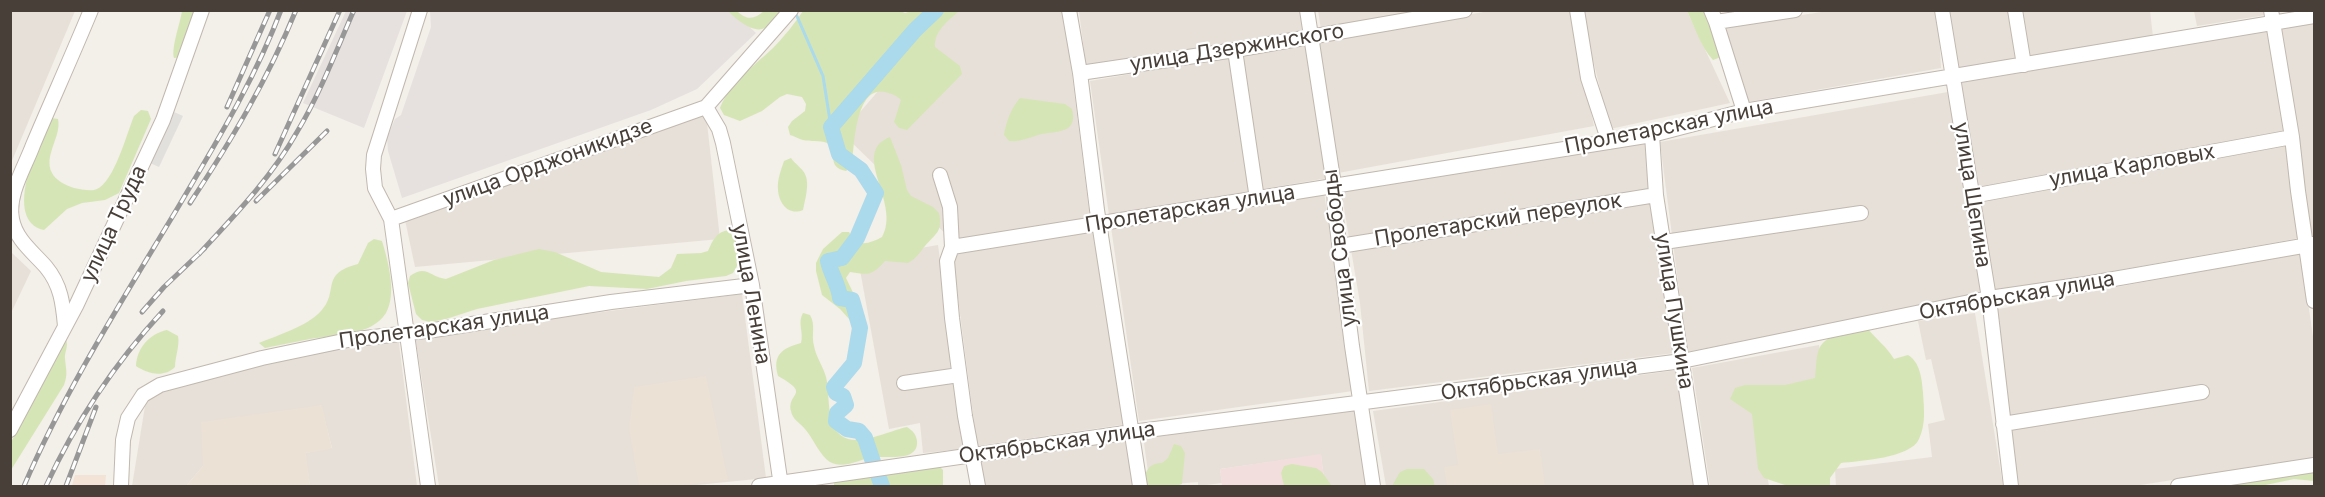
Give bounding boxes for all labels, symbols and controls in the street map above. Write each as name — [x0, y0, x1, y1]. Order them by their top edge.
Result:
street label: улица Дзержинского — [1128, 19, 1346, 77]
street label: Пролетарская улица — [1562, 94, 1776, 160]
street label: улица Орджоникидзе — [440, 113, 656, 213]
street label: улица Щепина — [1948, 120, 1996, 270]
street label: улица Карловых — [2047, 139, 2217, 193]
street label: улица Труда — [76, 161, 152, 287]
street label: улица Свободы — [1318, 168, 1362, 328]
street label: Пролетарская улица — [1083, 180, 1297, 238]
street label: Пролетарский переулок — [1373, 188, 1623, 252]
street label: улица Ленина — [726, 222, 776, 366]
street label: улица Пушкина — [1649, 231, 1699, 391]
street label: Октябрьская улица — [1917, 266, 2117, 326]
street label: Пролетарская улица — [337, 300, 551, 354]
street label: Октябрьская улица — [1439, 354, 1639, 406]
street label: Октябрьская улица — [957, 417, 1157, 469]

